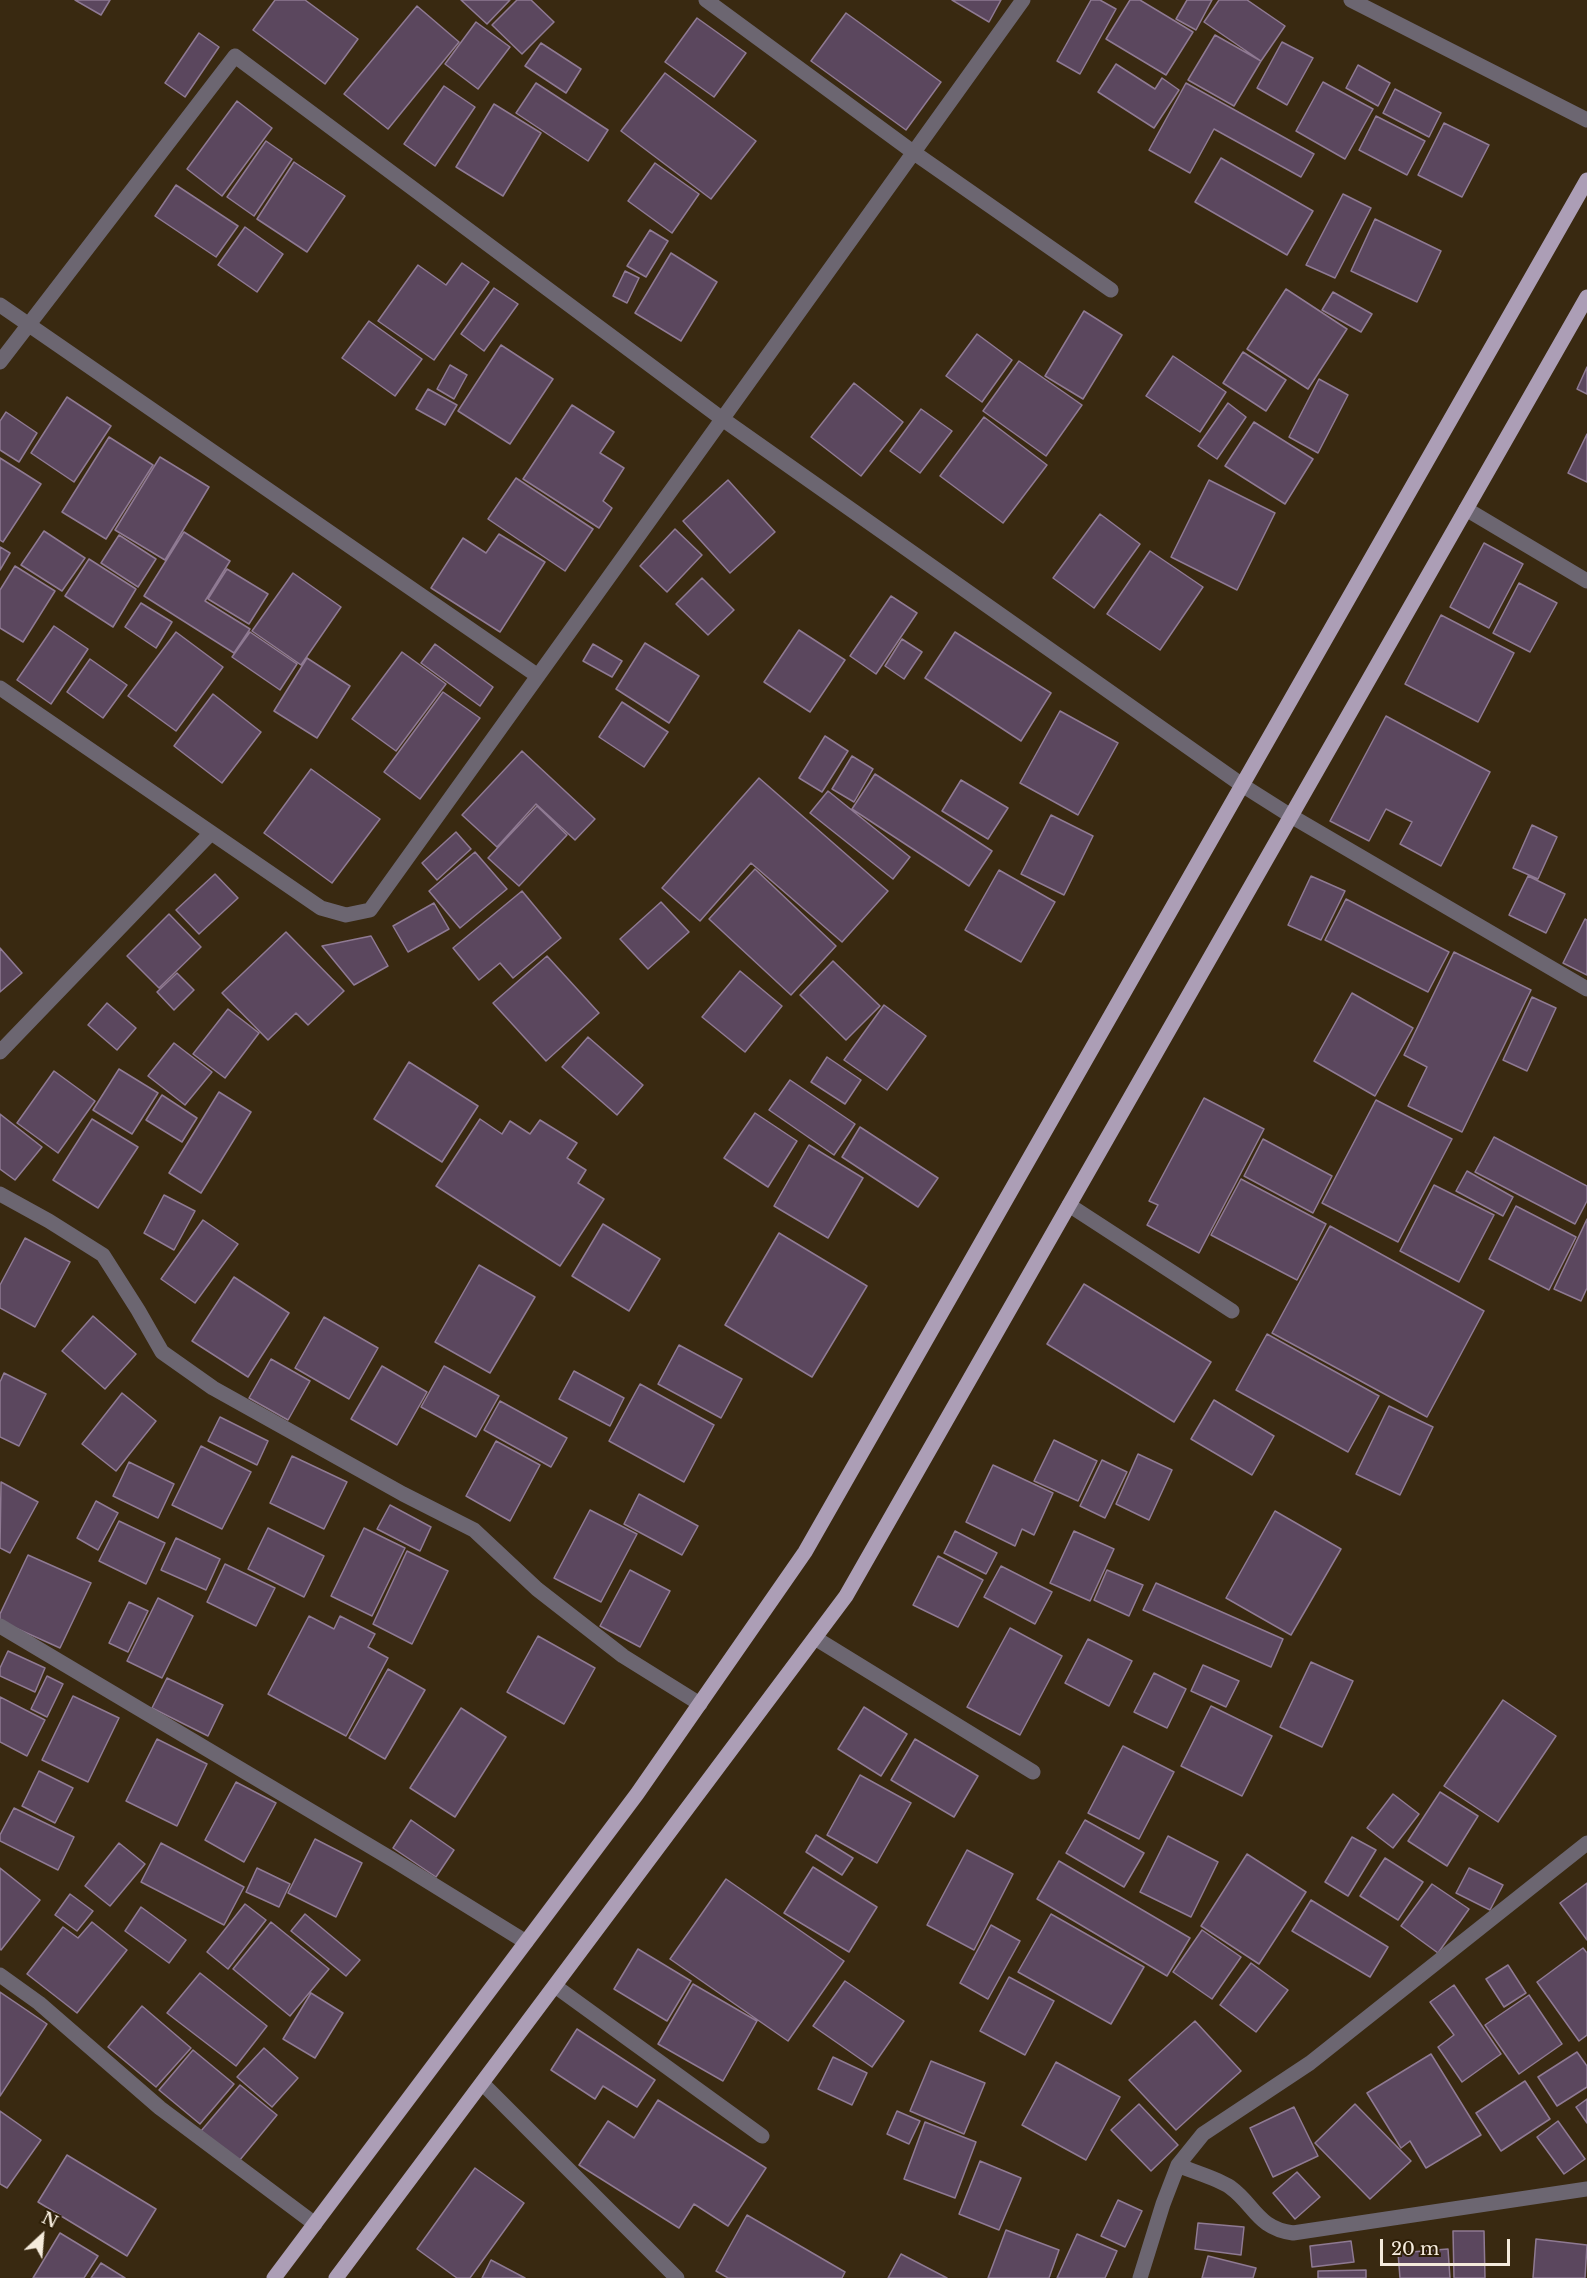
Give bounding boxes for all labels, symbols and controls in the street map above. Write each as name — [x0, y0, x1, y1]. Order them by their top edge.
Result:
north arrow — [12, 2206, 72, 2266]
text: N — [39, 2208, 61, 2232]
scale bar — [1383, 2227, 1514, 2265]
text: 20 m — [1391, 2238, 1439, 2260]

